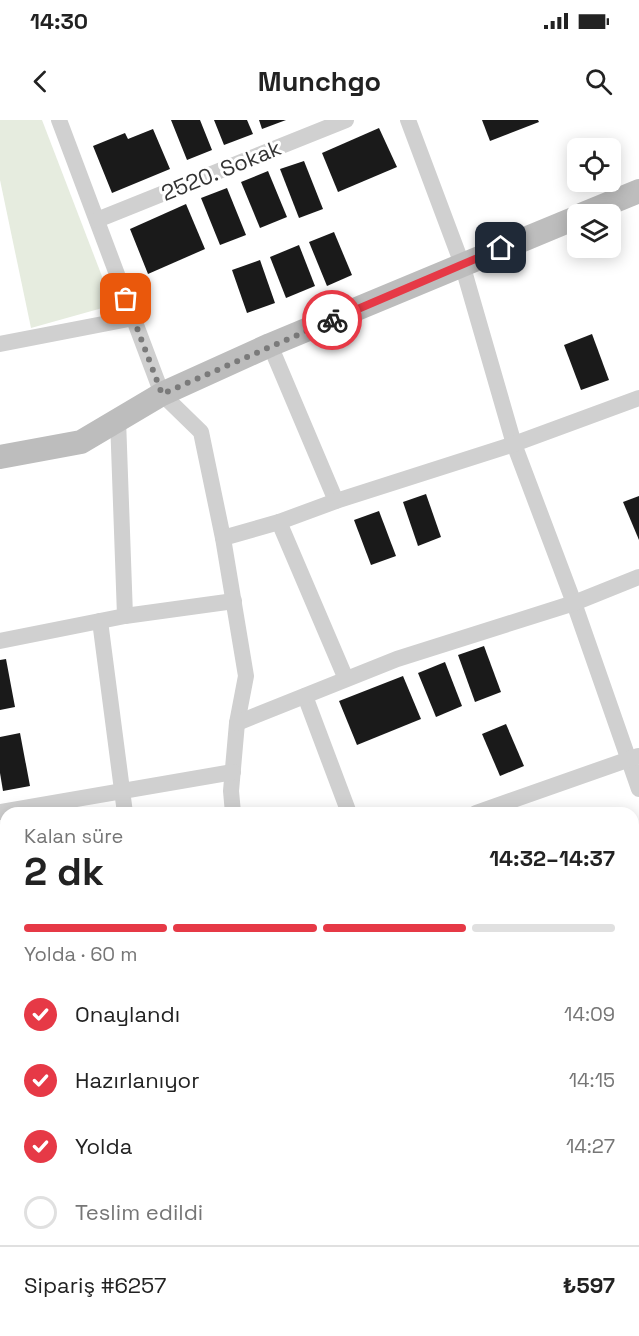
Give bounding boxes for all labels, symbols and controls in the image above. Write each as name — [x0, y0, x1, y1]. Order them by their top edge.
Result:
text: 14:30 — [30, 7, 88, 35]
text: Munchgo — [258, 64, 381, 99]
icon: back — [24, 65, 57, 98]
icon: search — [582, 65, 615, 98]
street label: 2520. Sokak — [157, 133, 285, 207]
map controls — [567, 138, 621, 258]
button: locate — [567, 138, 621, 192]
button: layers — [567, 204, 621, 258]
pin — [475, 222, 526, 273]
icon: home — [484, 231, 517, 264]
pin — [100, 273, 151, 324]
icon: bag — [109, 282, 142, 315]
courier — [302, 290, 362, 350]
icon: bike — [316, 304, 349, 337]
text: Kalan süre — [24, 823, 123, 849]
text: 14:32–14:37 — [489, 844, 615, 872]
text: 2 dk — [24, 847, 104, 896]
text: Yolda · 60 m — [24, 941, 138, 967]
icon: check — [24, 998, 57, 1031]
text: Onaylandı — [75, 1000, 180, 1028]
text: 14:09 — [564, 1001, 615, 1027]
icon: check — [24, 1064, 57, 1097]
text: Hazırlanıyor — [75, 1066, 200, 1094]
text: 14:15 — [569, 1067, 615, 1093]
icon: check — [24, 1130, 57, 1163]
text: Yolda — [75, 1132, 132, 1160]
text: 14:27 — [566, 1133, 615, 1159]
text: Teslim edildi — [75, 1198, 203, 1226]
text: Sipariş #6257 — [24, 1271, 166, 1299]
text: ₺597 — [563, 1271, 615, 1299]

